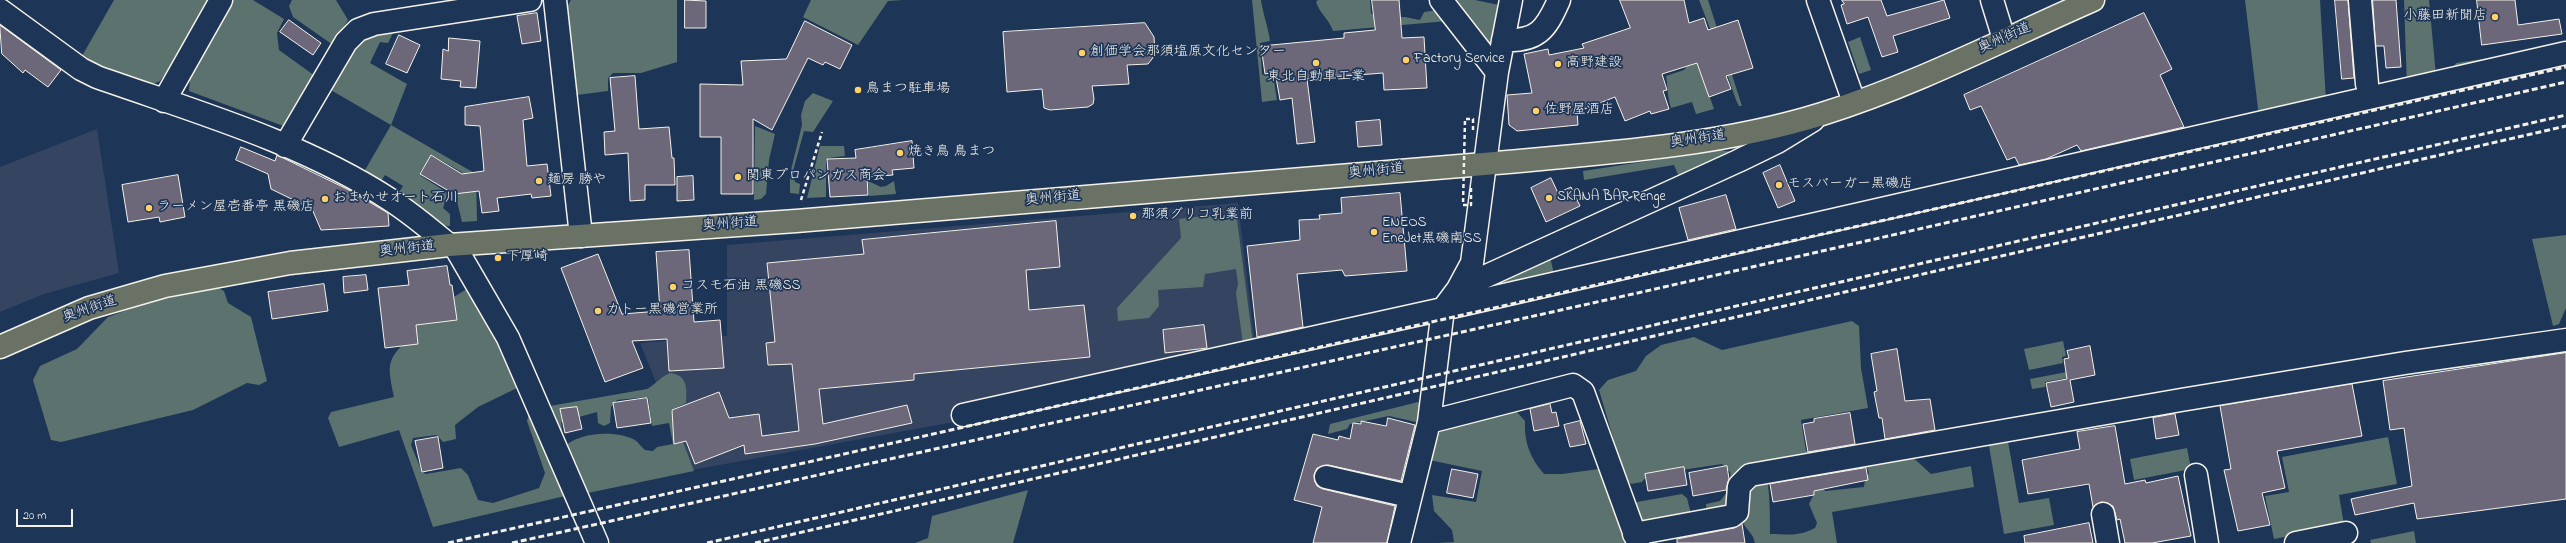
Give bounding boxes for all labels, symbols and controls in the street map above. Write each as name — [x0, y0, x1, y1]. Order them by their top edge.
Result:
place label: 小藤田新聞店 — [2403, 9, 2487, 25]
marker: 小藤田新聞店 — [2490, 12, 2500, 22]
street label: 奥州街道 — [1976, 20, 2034, 58]
place label: 創価学会那須塩原文化センター — [1090, 45, 1286, 61]
marker: 創価学会那須塩原文化センター — [1077, 48, 1087, 58]
place label: Factory Service — [1414, 52, 1504, 68]
marker: Factory Service — [1401, 55, 1411, 65]
place label: 高野建設 — [1566, 56, 1622, 72]
marker: 東北自動車工業 — [1311, 58, 1321, 68]
marker: 高野建設 — [1553, 59, 1563, 69]
place label: 東北自動車工業 — [1267, 70, 1365, 86]
place label: 鳥まつ駐車場 — [866, 82, 950, 98]
marker: 鳥まつ駐車場 — [853, 85, 863, 95]
place label: 佐野屋酒店 — [1544, 103, 1614, 119]
marker: 佐野屋酒店 — [1531, 106, 1541, 116]
street label: 奥州街道 — [1669, 128, 1727, 152]
place label: 焼き鳥 鳥まつ — [908, 145, 995, 161]
marker: 焼き鳥 鳥まつ — [895, 148, 905, 158]
street label: 奥州街道 — [1347, 161, 1405, 183]
place label: 関東プロパンガス商会 — [746, 169, 886, 185]
marker: 関東プロパンガス商会 — [733, 172, 743, 182]
place label: 麺房 勝や — [547, 173, 606, 189]
marker: 麺房 勝や — [534, 176, 544, 186]
place label: モスバーガー黒磯店 — [1787, 177, 1913, 193]
marker: モスバーガー黒磯店 — [1774, 180, 1784, 190]
street label: 奥州街道 — [1024, 188, 1082, 210]
place label: SKANA BAR Renge — [1557, 190, 1666, 206]
place label: おまかせオート石川 — [333, 191, 459, 207]
marker: SKANA BAR Renge — [1544, 193, 1554, 203]
marker: おまかせオート石川 — [320, 194, 330, 204]
place label: ラーメン屋壱番亭 黒磯店 — [157, 200, 314, 216]
marker: ラーメン屋壱番亭 黒磯店 — [144, 203, 154, 213]
place label: 那須グリコ乳業前 — [1141, 208, 1253, 224]
marker: 那須グリコ乳業前 — [1128, 211, 1138, 221]
street label: 奥州街道 — [701, 215, 759, 235]
place label: ENEOS EneJet黒磯南SS — [1382, 216, 1481, 248]
marker: ENEOS EneJet黒磯南SS — [1369, 227, 1379, 237]
street label: 奥州街道 — [378, 239, 436, 261]
place label: 下厚崎 — [506, 250, 548, 266]
marker: 下厚崎 — [493, 253, 503, 263]
place label: コスモ石油 黒磯SS — [681, 279, 800, 295]
marker: コスモ石油 黒磯SS — [668, 282, 678, 292]
street label: 奥州街道 — [61, 293, 119, 327]
place label: カトー黒磯営業所 — [606, 303, 718, 319]
marker: カトー黒磯営業所 — [593, 306, 603, 316]
scale bar — [18, 501, 75, 527]
text: 20 m — [23, 507, 46, 525]

